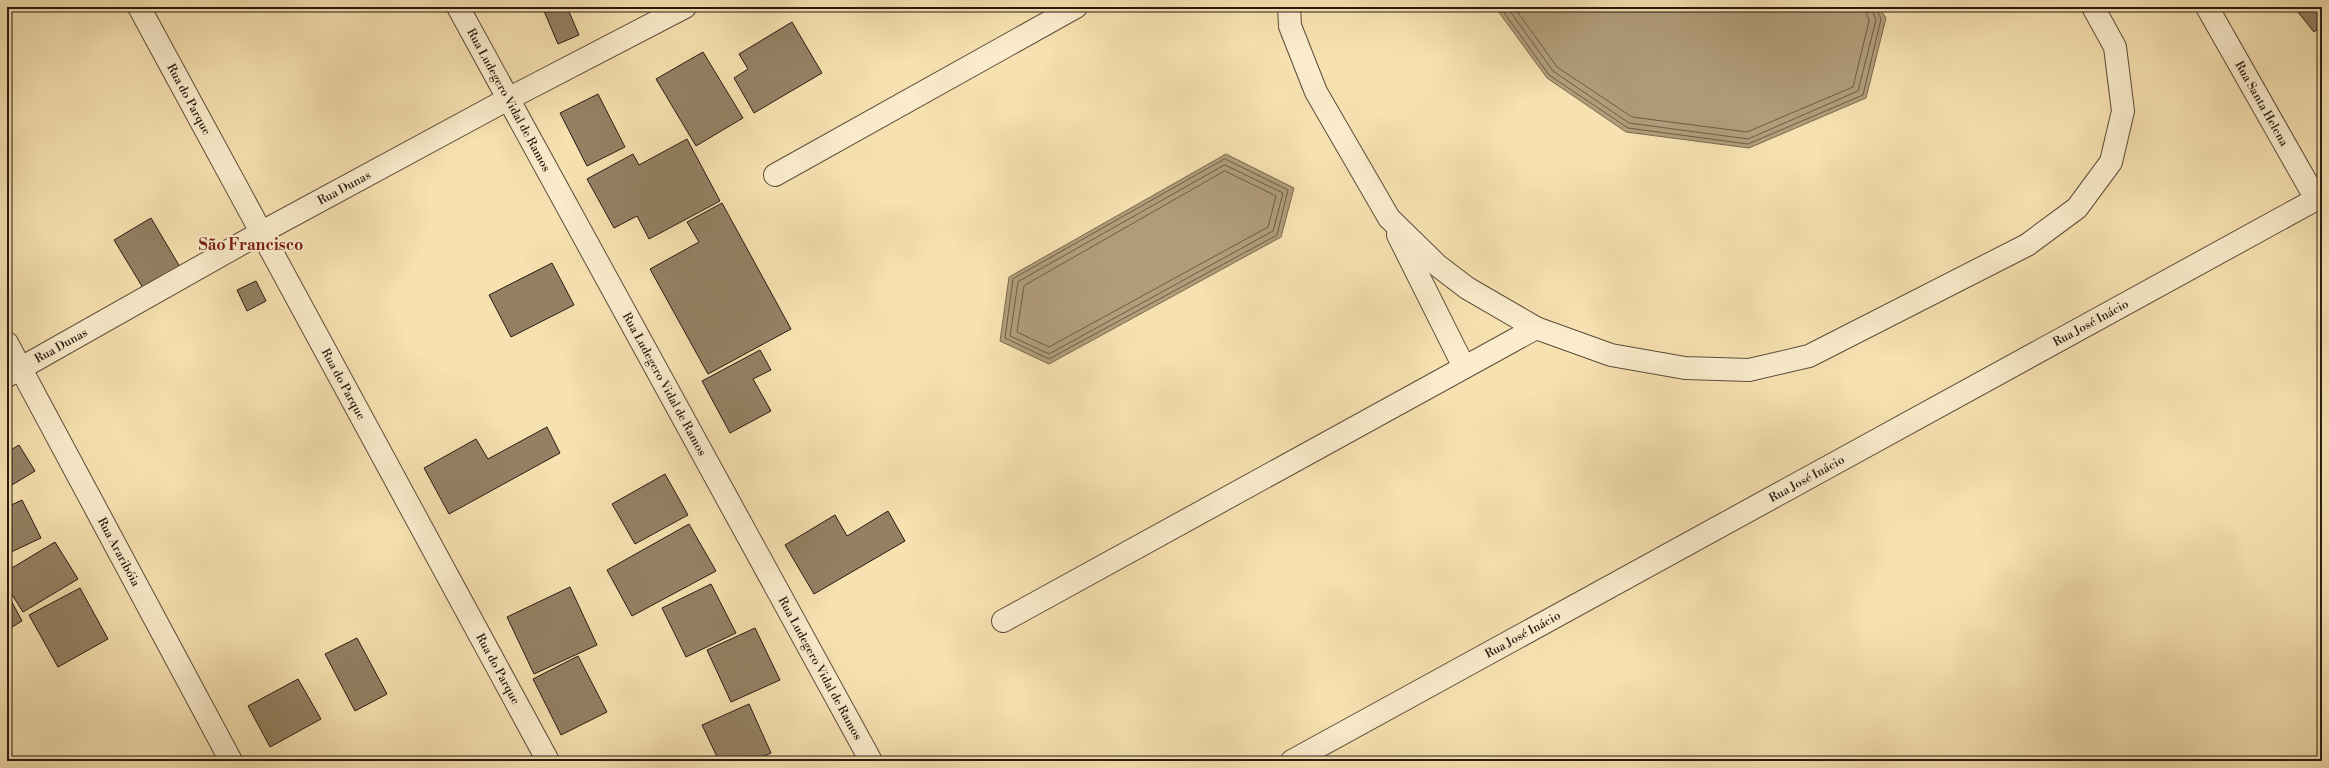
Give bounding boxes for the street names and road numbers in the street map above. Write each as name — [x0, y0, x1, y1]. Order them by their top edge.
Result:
street label: Rua Ludegero Vidal de Ramos — [464, 26, 554, 174]
street label: Rua Santa Helena — [2232, 58, 2292, 150]
street label: Rua do Parque — [164, 61, 214, 138]
street label: Rua Dunas — [315, 167, 373, 208]
street label: Rua José Inácio — [2050, 296, 2131, 350]
street label: Rua Ludegero Vidal de Ramos — [619, 310, 710, 458]
street label: Rua Dunas — [32, 325, 90, 366]
street label: Rua do Parque — [318, 346, 369, 422]
street label: Rua José Inácio — [1766, 452, 1847, 505]
street label: Rua Araribóia — [94, 515, 144, 590]
street label: Rua Ludegero Vidal de Ramos — [775, 594, 866, 743]
street label: Rua José Inácio — [1482, 608, 1563, 661]
street label: Rua do Parque — [473, 631, 523, 707]

